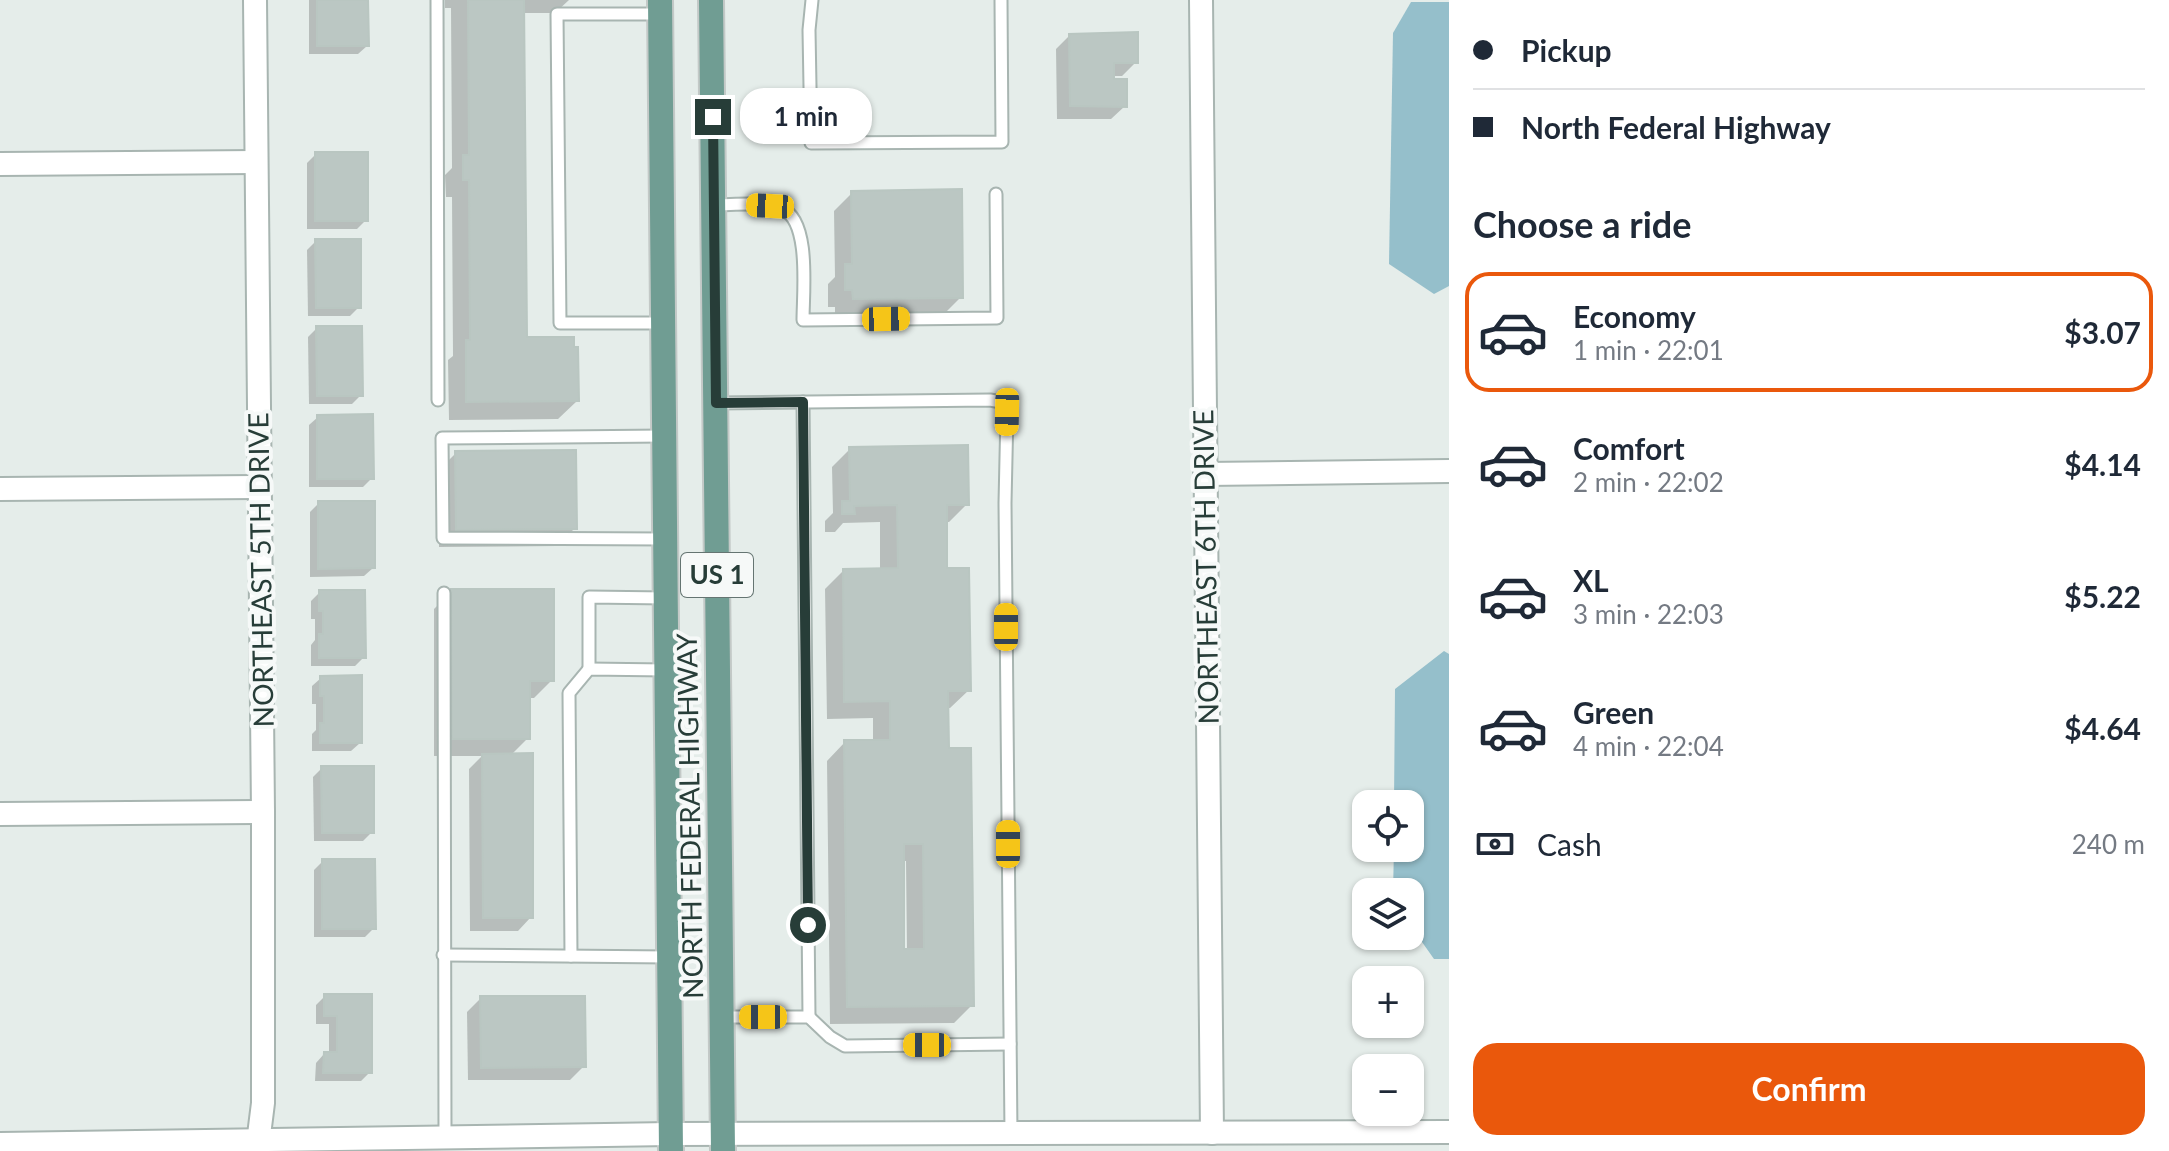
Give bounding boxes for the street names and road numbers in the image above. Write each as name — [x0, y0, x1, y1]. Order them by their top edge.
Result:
street label: NORTHEAST 6TH DRIVE — [1185, 409, 1225, 725]
street label: NORTHEAST 5TH DRIVE — [240, 412, 280, 728]
road number: US 1 — [681, 553, 753, 597]
street label: NORTH FEDERAL HIGHWAY — [669, 632, 709, 999]

